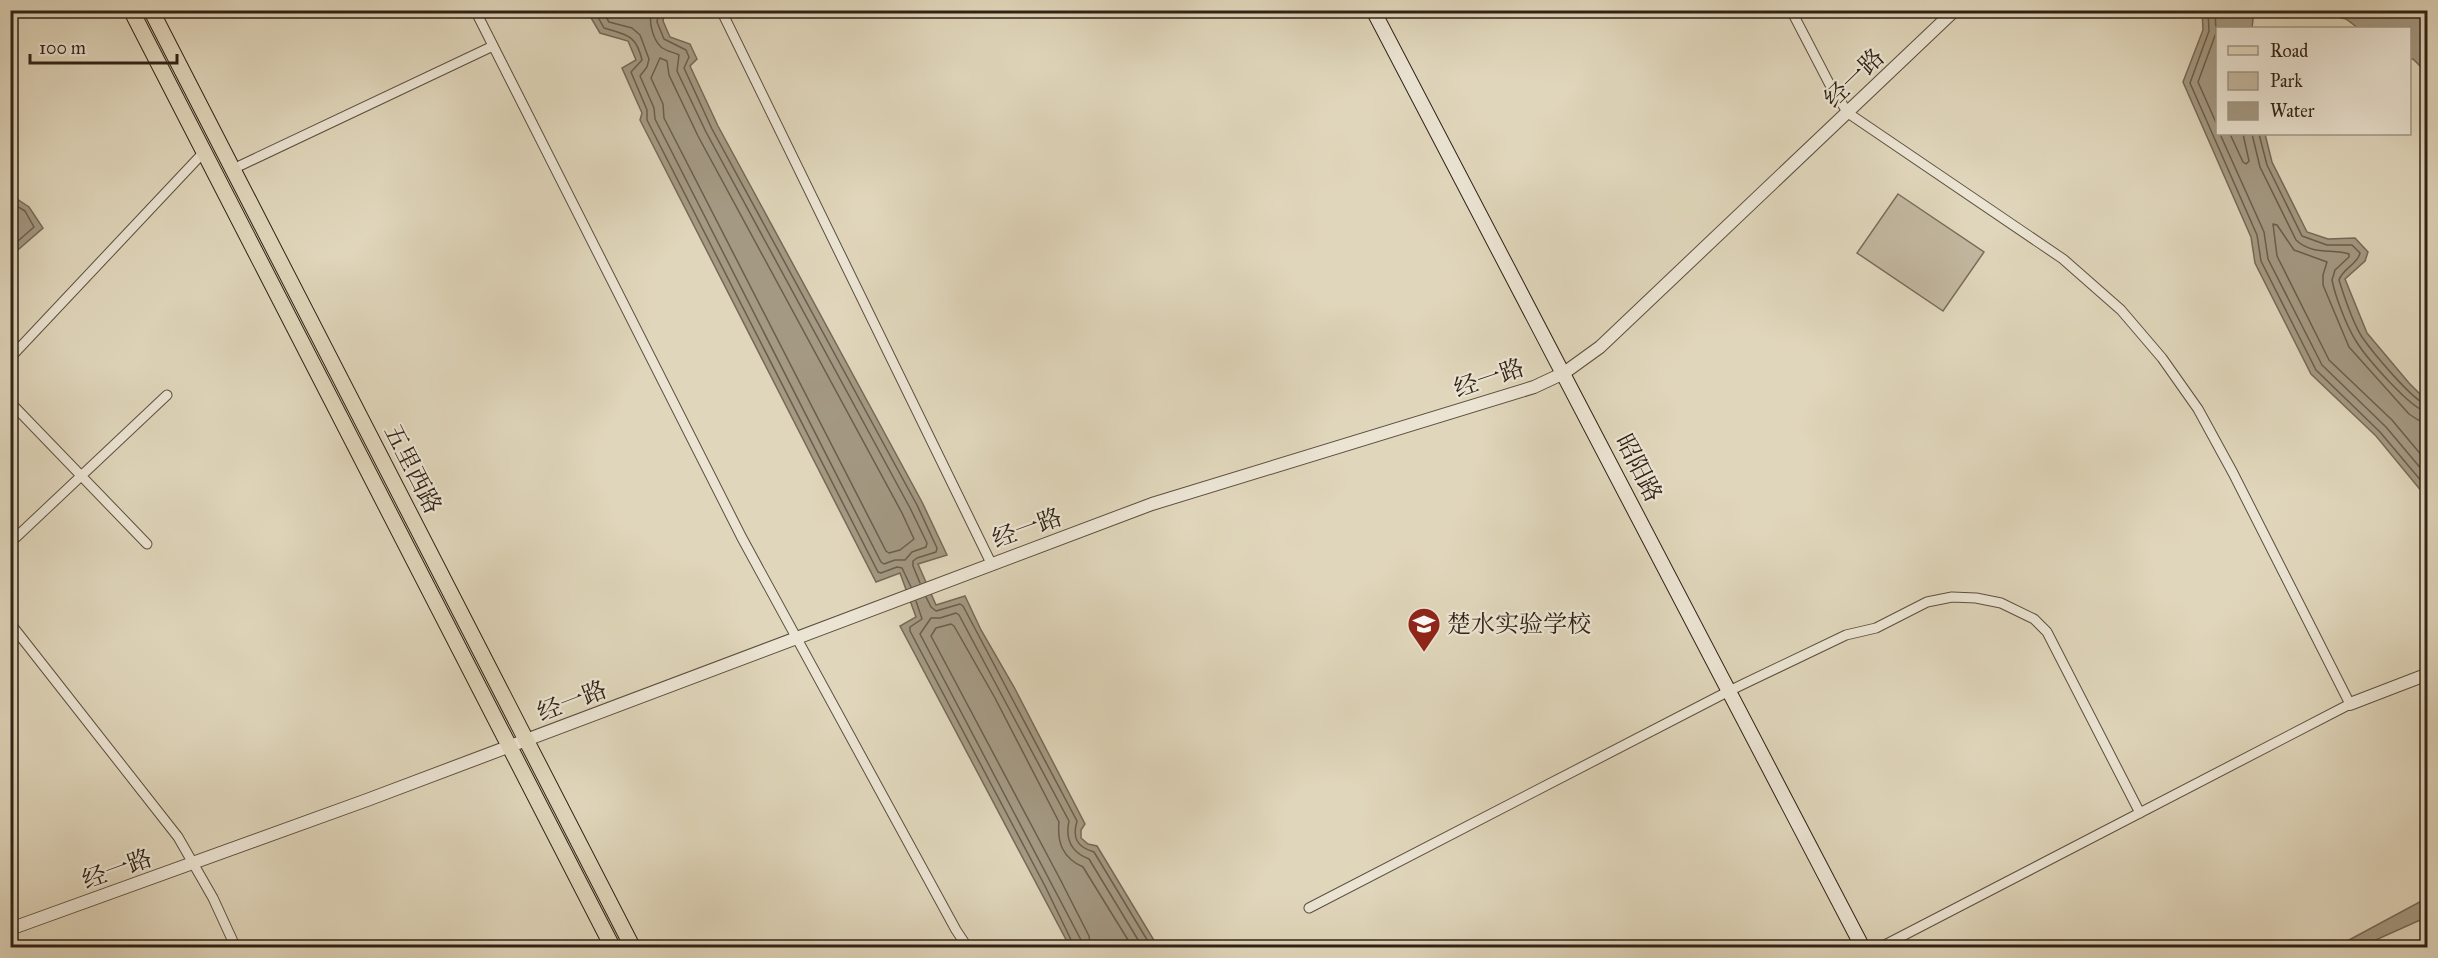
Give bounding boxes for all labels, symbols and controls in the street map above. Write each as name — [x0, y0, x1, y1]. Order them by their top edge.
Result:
scale bar — [30, 27, 177, 65]
legend — [2216, 27, 2411, 135]
text: 100 m — [39, 37, 86, 59]
text: Road — [2270, 40, 2308, 62]
street label: 经一路 — [1818, 42, 1890, 114]
text: Park — [2270, 70, 2303, 92]
text: Water — [2270, 100, 2315, 122]
street label: 经一路 — [1450, 352, 1528, 404]
street label: 五里西路 — [378, 419, 448, 519]
street label: 昭阳路 — [1609, 429, 1669, 507]
street label: 经一路 — [988, 502, 1066, 554]
school or university icon: 楚水实验学校 — [1406, 606, 1442, 653]
place label: 楚水实验学校 — [1447, 609, 1591, 639]
street label: 经一路 — [533, 674, 611, 728]
street label: 经一路 — [78, 843, 156, 895]

